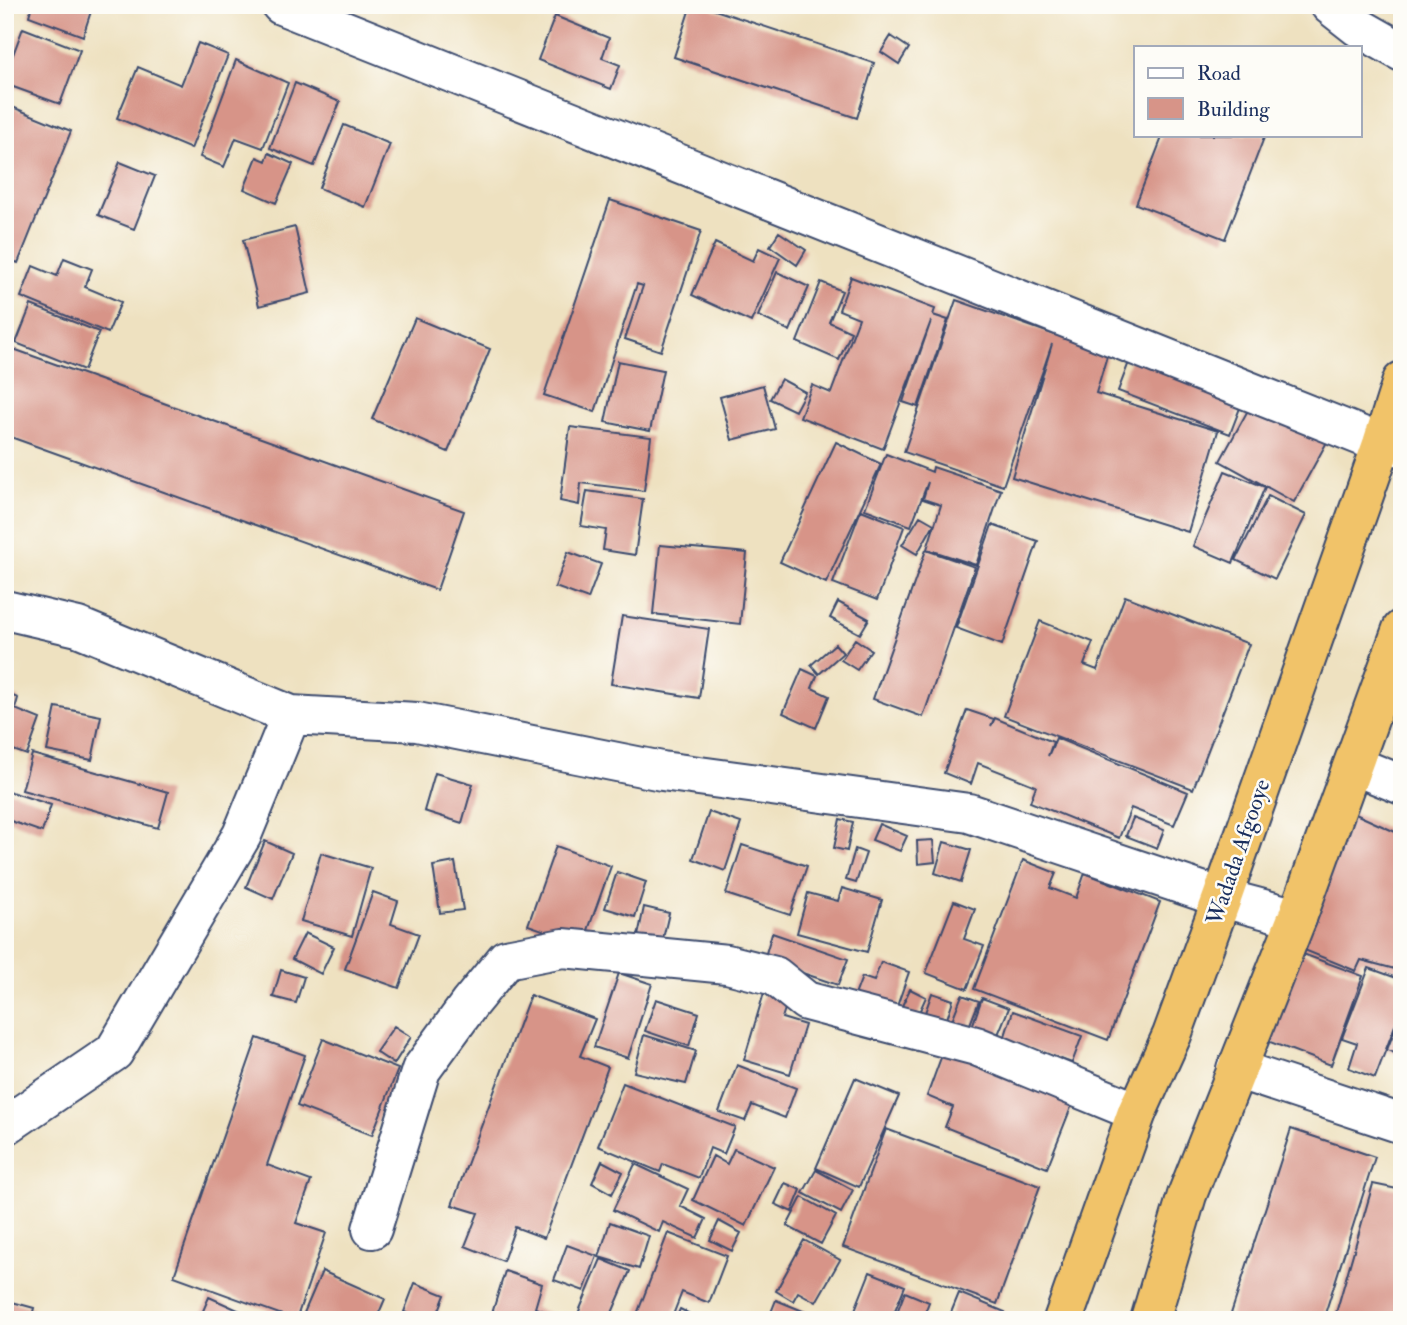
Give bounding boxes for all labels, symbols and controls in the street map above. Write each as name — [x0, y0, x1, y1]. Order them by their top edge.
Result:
legend — [1134, 46, 1362, 136]
text: Road — [1197, 60, 1242, 87]
text: Building — [1197, 96, 1270, 123]
street label: Wadada Afgooye — [1199, 775, 1277, 930]

